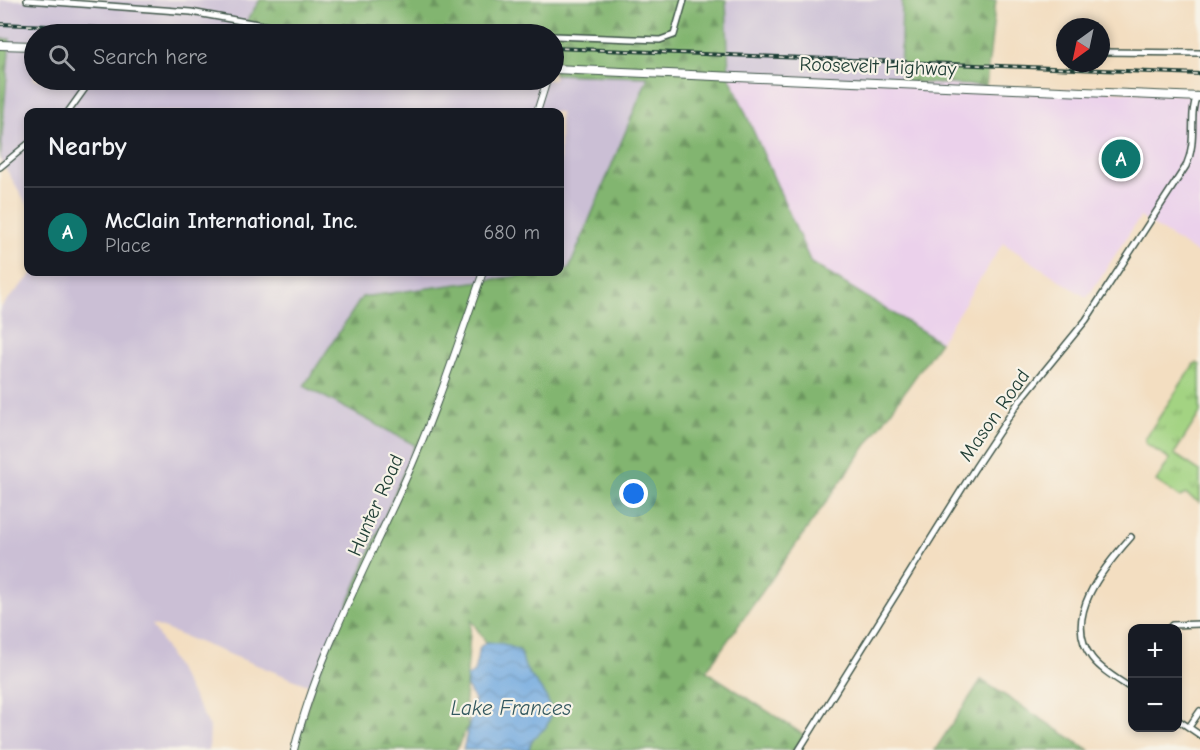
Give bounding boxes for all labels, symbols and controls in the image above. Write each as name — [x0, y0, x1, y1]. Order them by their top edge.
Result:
north arrow — [1056, 18, 1110, 72]
search box — [24, 24, 564, 90]
icon: search — [45, 41, 78, 74]
text: Search here — [93, 44, 208, 70]
street label: Roosevelt Highway — [799, 52, 957, 81]
text: Nearby — [48, 132, 127, 162]
pin: A — [1102, 136, 1140, 182]
text: McClain International, Inc. — [105, 208, 358, 234]
text: A — [62, 221, 73, 244]
text: 680 m — [483, 221, 540, 244]
text: Place — [105, 234, 151, 257]
street label: Mason Road — [954, 365, 1034, 466]
street label: Hunter Road — [343, 451, 408, 560]
your location — [619, 479, 648, 508]
map controls — [1128, 624, 1182, 732]
button: + — [1128, 624, 1182, 678]
button: − — [1128, 678, 1182, 732]
water label: Lake Frances — [451, 696, 572, 720]

